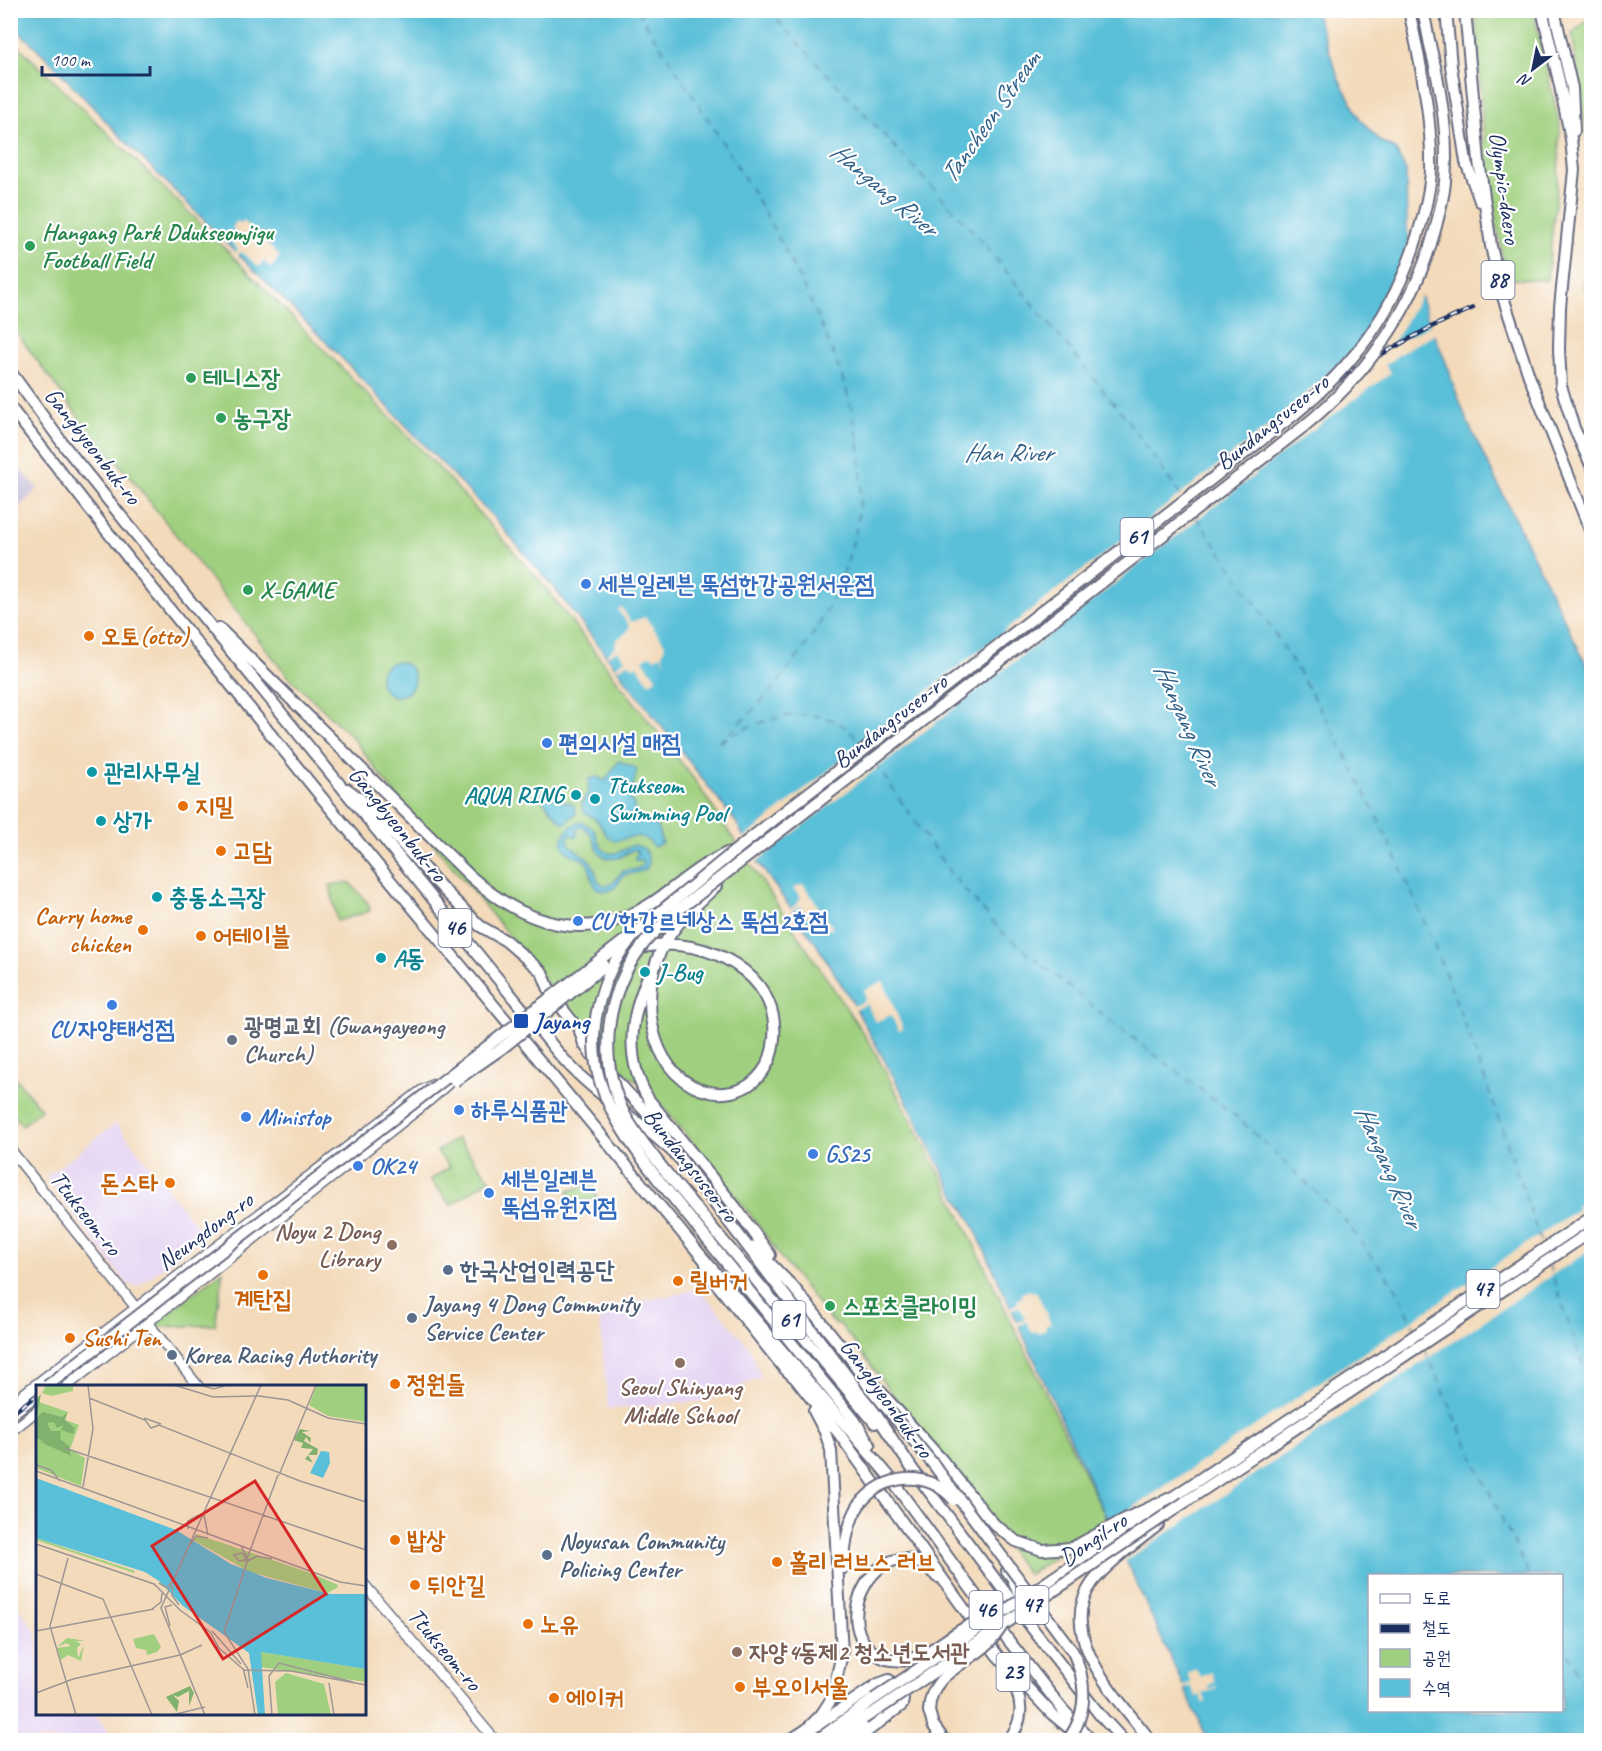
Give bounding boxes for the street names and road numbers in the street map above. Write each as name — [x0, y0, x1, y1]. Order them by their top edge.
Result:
street label: Olympic-daero — [1482, 130, 1528, 247]
road number: 88 — [1482, 261, 1514, 299]
street label: Bundangsuseo-ro — [1209, 366, 1336, 477]
street label: Gangbyeonbuk-ro — [38, 381, 149, 512]
road number: 61 — [1120, 518, 1154, 556]
street label: Bundangsuseo-ro — [827, 666, 954, 775]
street label: Gangbyeonbuk-ro — [342, 760, 455, 889]
road number: 46 — [438, 909, 472, 947]
street label: Bundangsuseo-ro — [637, 1102, 746, 1229]
street label: Ttukseom-ro — [44, 1164, 129, 1263]
street label: Neungdong-ro — [151, 1184, 260, 1277]
road number: 47 — [1466, 1270, 1500, 1308]
road number: 61 — [772, 1301, 806, 1339]
street label: Gangbyeonbuk-ro — [834, 1332, 941, 1465]
street label: Dongil-ro — [1053, 1505, 1134, 1573]
road number: 47 — [1016, 1586, 1048, 1624]
road number: 46 — [970, 1591, 1002, 1629]
street label: Ttukseom-ro — [401, 1601, 489, 1698]
road number: 23 — [996, 1653, 1030, 1691]

